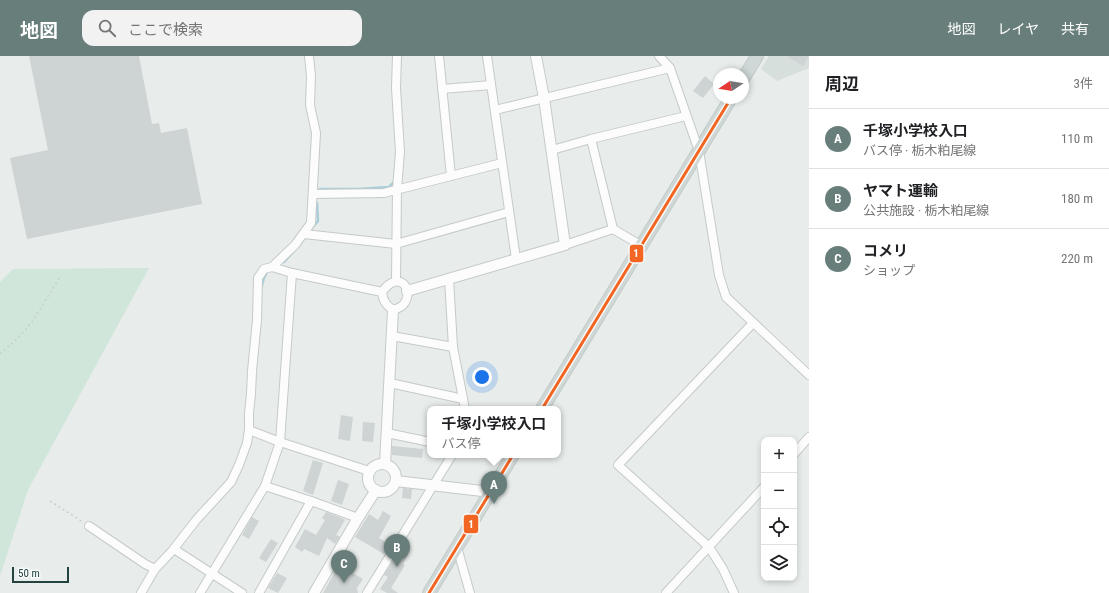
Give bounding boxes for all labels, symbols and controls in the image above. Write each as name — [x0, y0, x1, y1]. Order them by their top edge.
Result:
search box — [82, 10, 362, 46]
icon: search — [96, 17, 118, 39]
text: 地図 — [20, 19, 58, 42]
text: ここで検索 — [128, 21, 203, 39]
text: 地図 — [947, 21, 975, 37]
text: レイヤ — [997, 21, 1039, 37]
text: 共有 — [1061, 21, 1089, 37]
north arrow — [713, 68, 749, 104]
text: 周辺 — [825, 74, 859, 94]
text: 3件 — [1074, 76, 1093, 91]
text: 千塚小学校入口 — [863, 122, 968, 140]
text: A — [834, 131, 842, 146]
text: 110 m — [1061, 131, 1093, 146]
text: バス停 · 栃木粕尾線 — [863, 143, 976, 158]
text: ヤマト運輸 — [863, 182, 938, 200]
text: B — [834, 191, 842, 206]
text: 180 m — [1061, 191, 1093, 206]
text: 公共施設 · 栃木粕尾線 — [863, 203, 989, 218]
text: コメリ — [863, 242, 908, 260]
line badge: 1 — [629, 244, 644, 263]
text: 1 — [633, 247, 639, 260]
text: C — [834, 251, 842, 266]
text: 220 m — [1061, 251, 1093, 266]
text: ショップ — [863, 263, 915, 278]
your location — [472, 367, 492, 387]
popup — [427, 406, 561, 458]
text: 千塚小学校入口 — [441, 415, 547, 433]
text: バス停 — [441, 436, 481, 451]
map controls — [761, 437, 797, 581]
button: + — [761, 437, 797, 473]
pin: A — [481, 471, 507, 504]
button: − — [761, 473, 797, 509]
button: locate — [761, 509, 797, 545]
line badge: 1 — [463, 514, 479, 534]
text: 1 — [468, 518, 474, 531]
pin: B — [384, 534, 410, 567]
button: layers — [761, 545, 797, 581]
pin: C — [331, 550, 357, 583]
scale bar — [12, 565, 69, 584]
text: 50 m — [18, 567, 40, 580]

